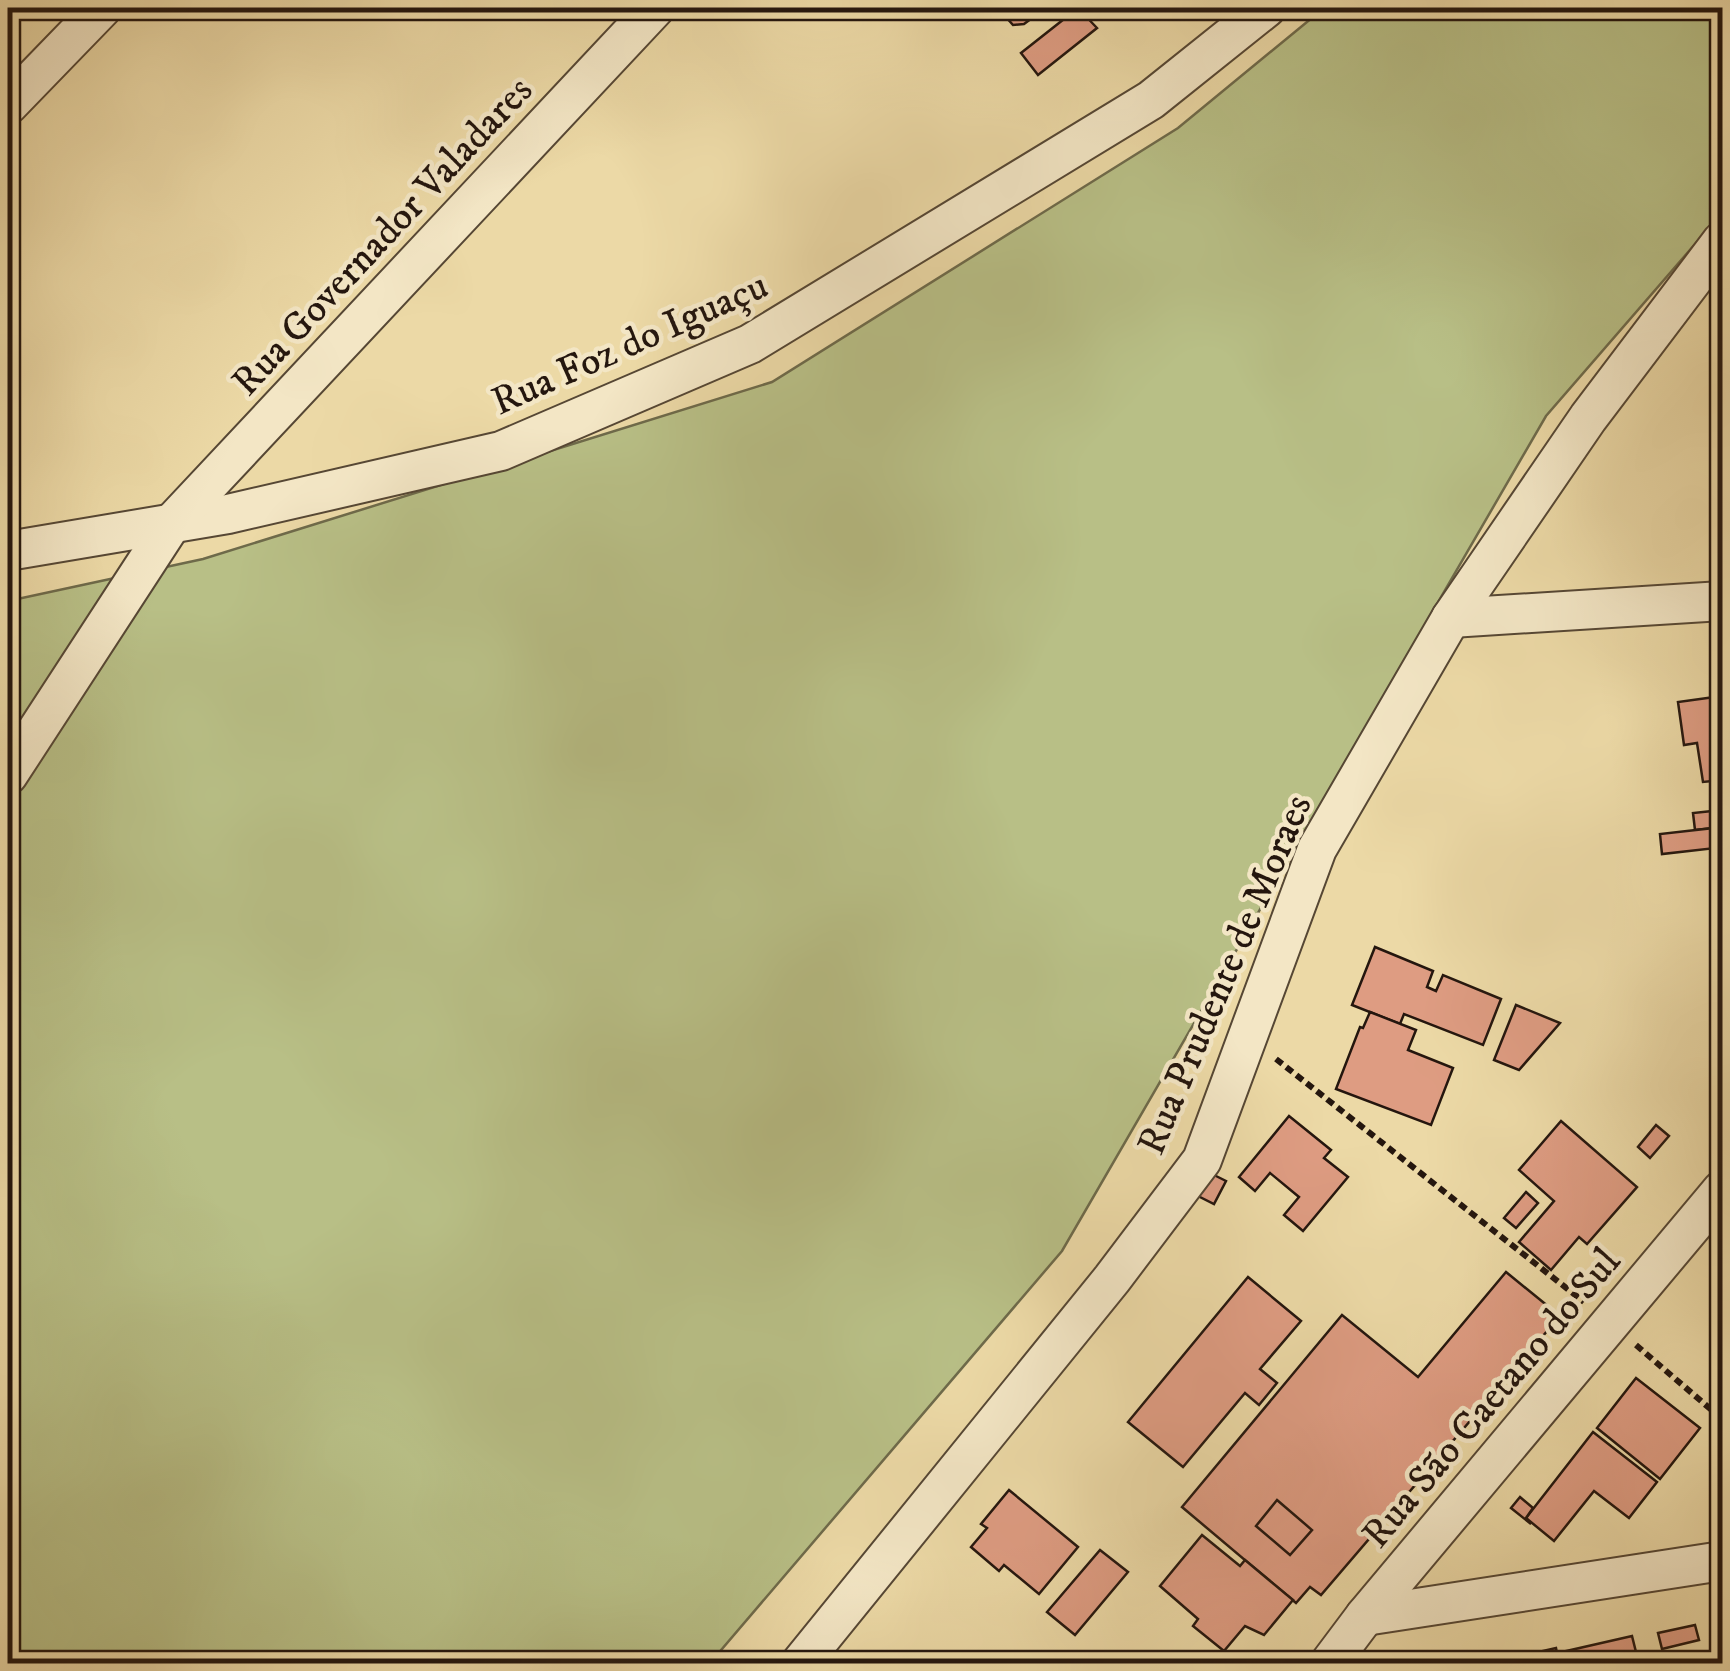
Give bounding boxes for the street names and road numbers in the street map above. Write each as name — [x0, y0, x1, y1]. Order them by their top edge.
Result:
street label: Rua Governador Valadares — [222, 67, 544, 407]
street label: Rua Foz do Iguaçu — [484, 262, 776, 428]
street label: Rua Prudente de Moraes — [1127, 788, 1324, 1163]
street label: Rua São Caetano do Sul — [1352, 1239, 1632, 1559]

